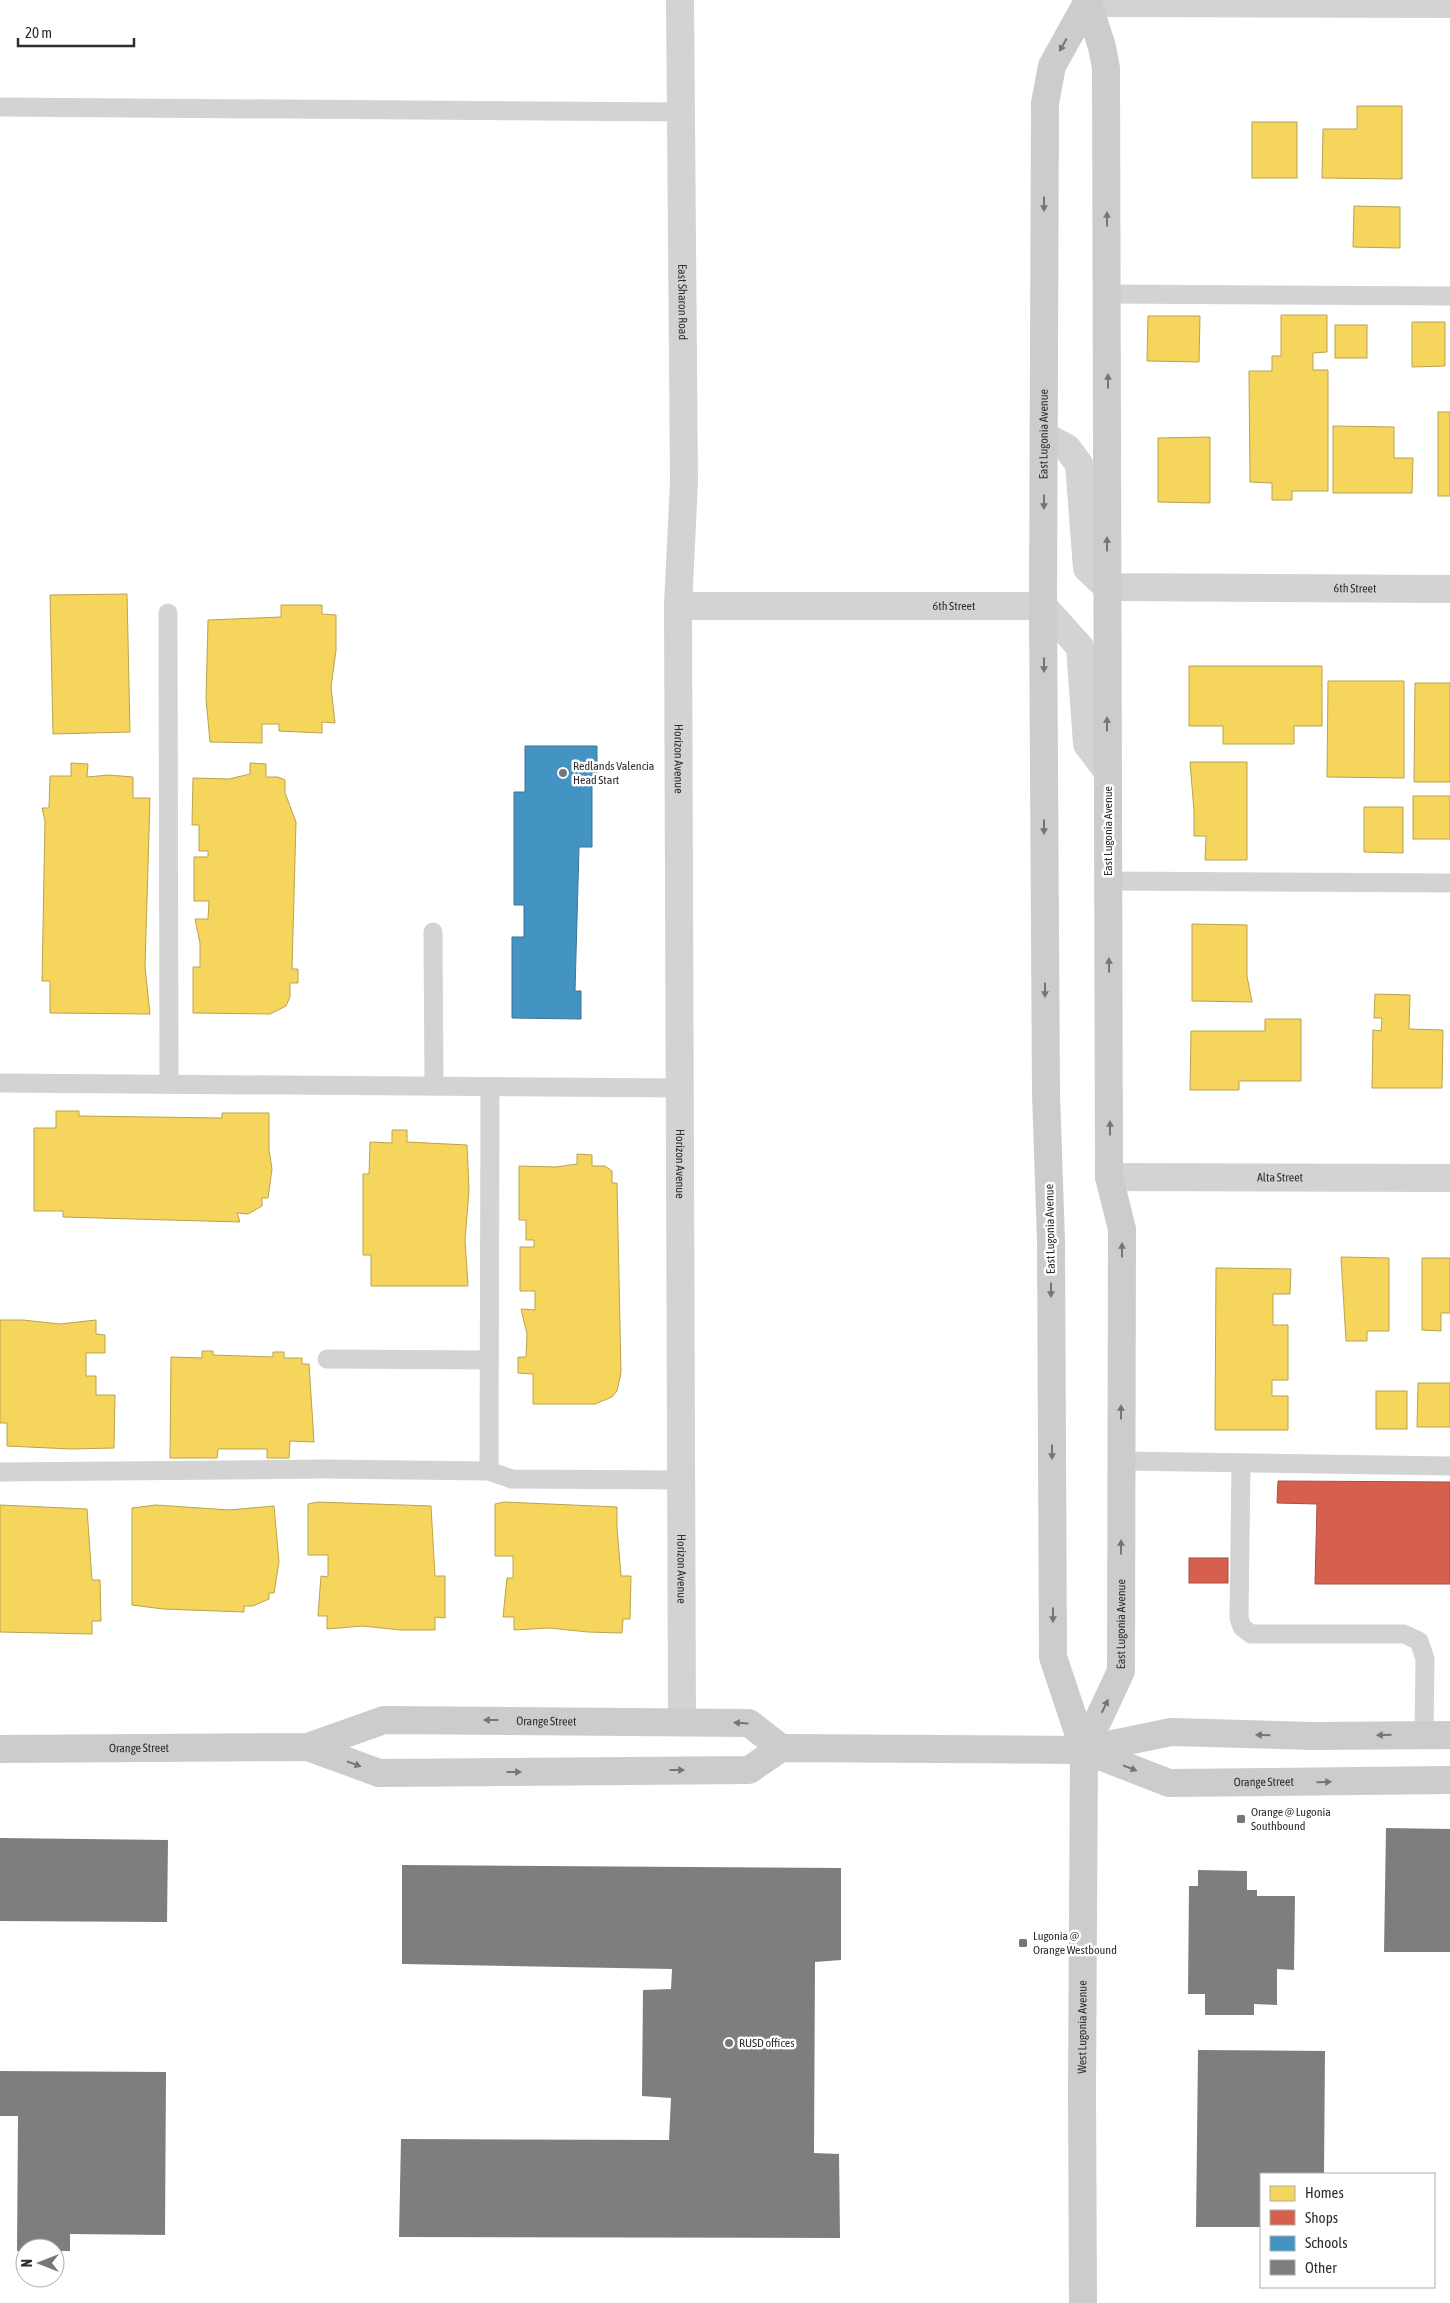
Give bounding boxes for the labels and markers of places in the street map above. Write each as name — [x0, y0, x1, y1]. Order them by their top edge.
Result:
place label: Redlands Valencia Head Start — [573, 759, 654, 787]
marker: Redlands Valencia Head Start — [557, 767, 569, 779]
place label: Orange @ Lugonia Southbound — [1251, 1805, 1331, 1833]
marker: Orange @ Lugonia Southbound — [1235, 1813, 1247, 1825]
place label: Lugonia @ Orange Westbound — [1033, 1929, 1117, 1957]
marker: Lugonia @ Orange Westbound — [1017, 1937, 1029, 1949]
place label: RUSD offices — [739, 2036, 795, 2050]
marker: RUSD offices — [723, 2037, 735, 2049]

